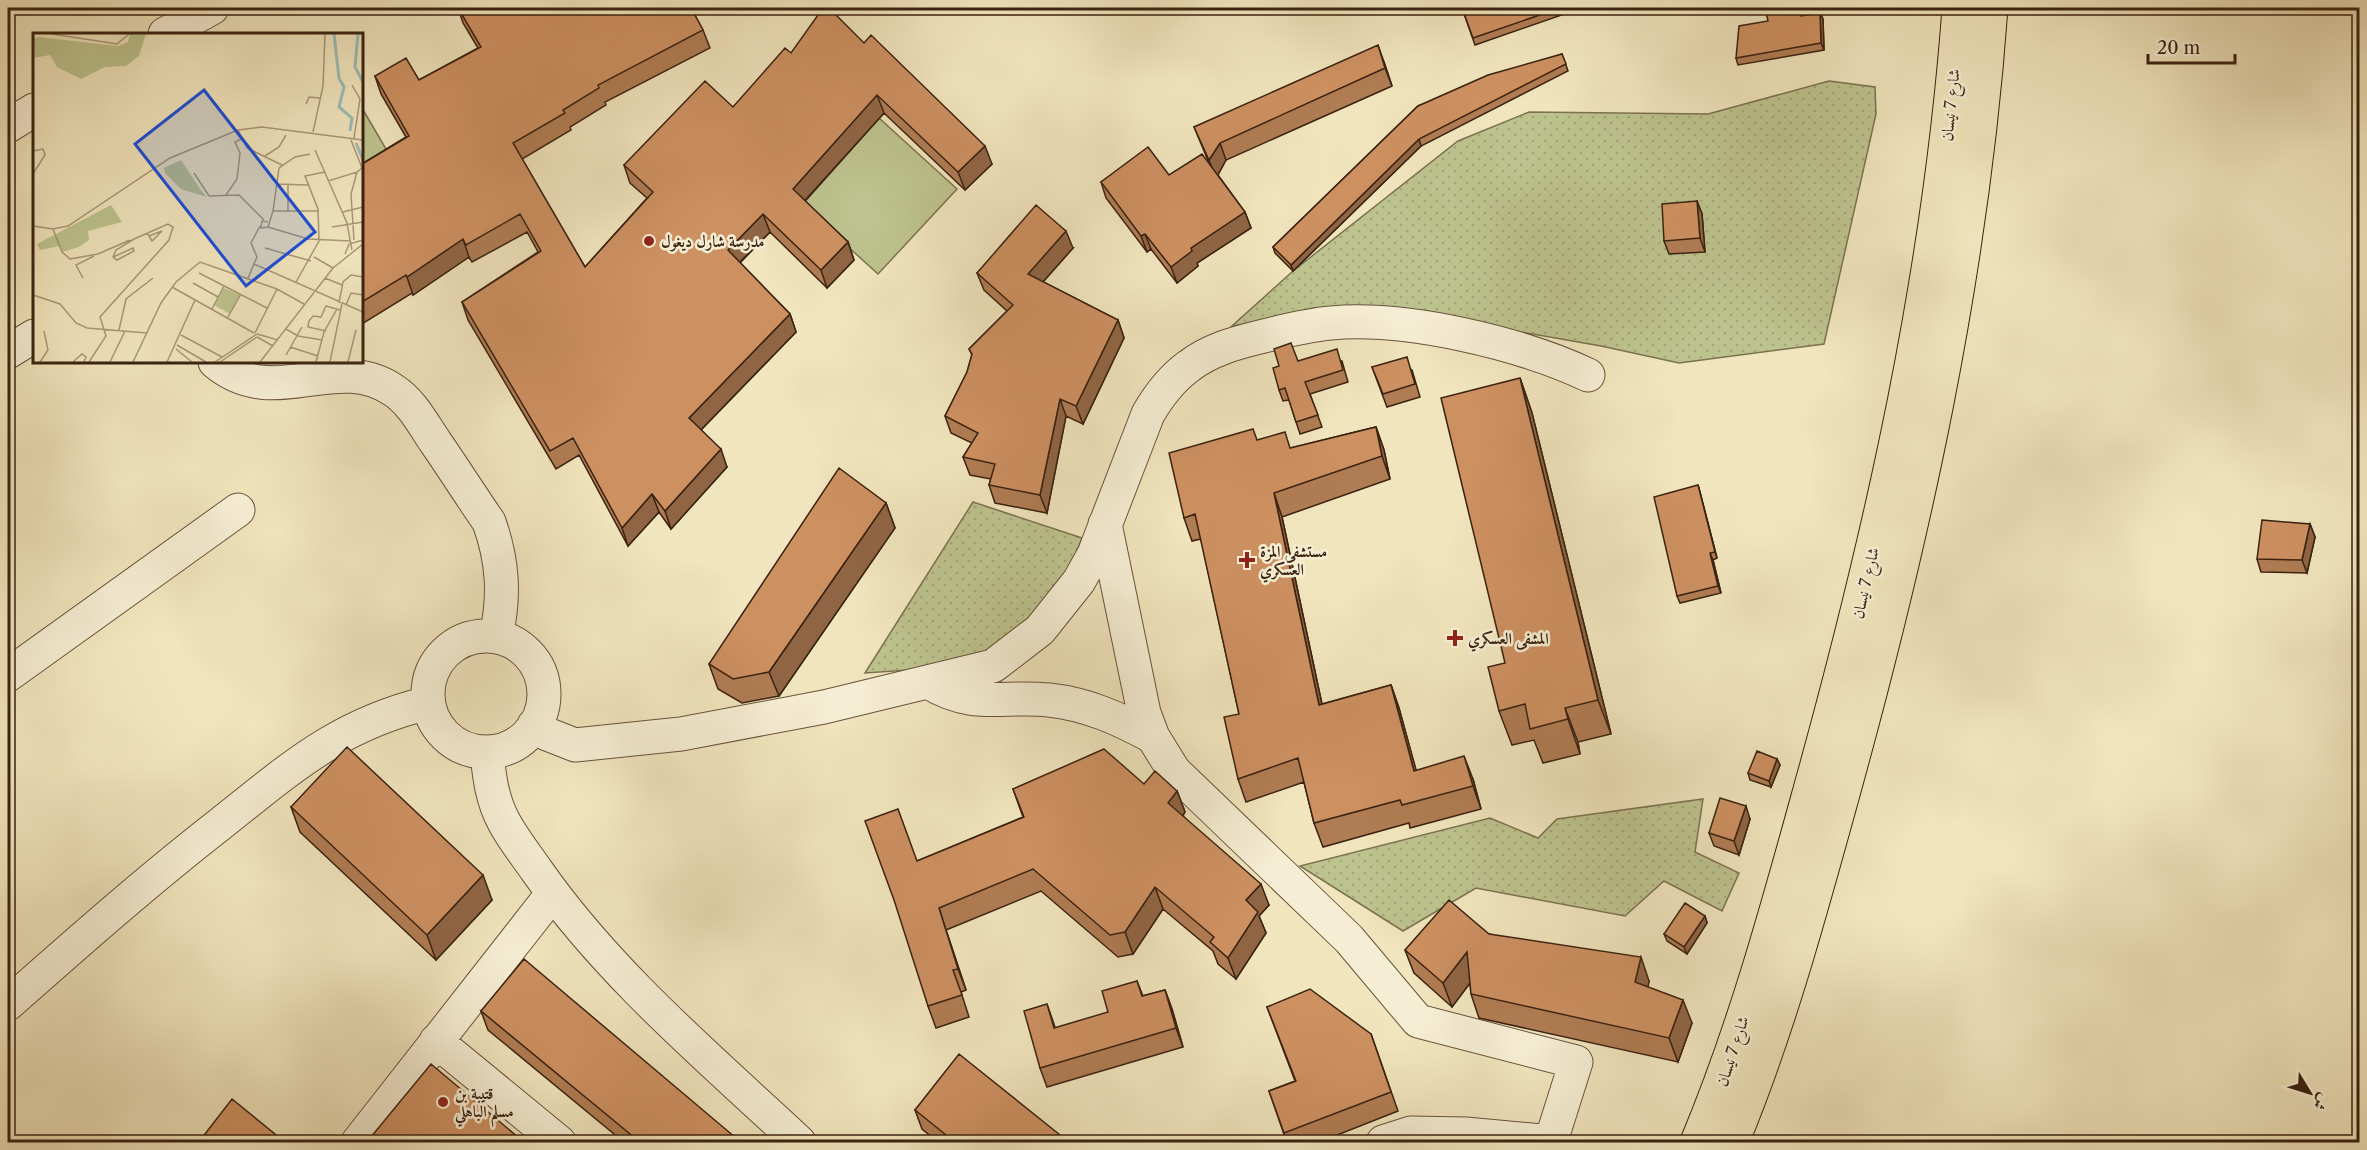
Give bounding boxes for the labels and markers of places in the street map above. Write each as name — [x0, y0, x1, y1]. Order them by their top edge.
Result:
place label: مدرسة شارل ديغول — [661, 231, 764, 252]
marker: مدرسة شارل ديغول — [642, 234, 656, 248]
place label: مستشفى المزة العسكري — [1260, 541, 1327, 583]
marker: مستشفى المزة العسكري — [1238, 551, 1256, 569]
place label: المشفى العسكري — [1468, 628, 1549, 652]
marker: المشفى العسكري — [1446, 629, 1464, 647]
place label: قتيبة بن مسلم الباهلي — [454, 1083, 514, 1128]
marker: قتيبة بن مسلم الباهلي — [436, 1095, 450, 1109]

